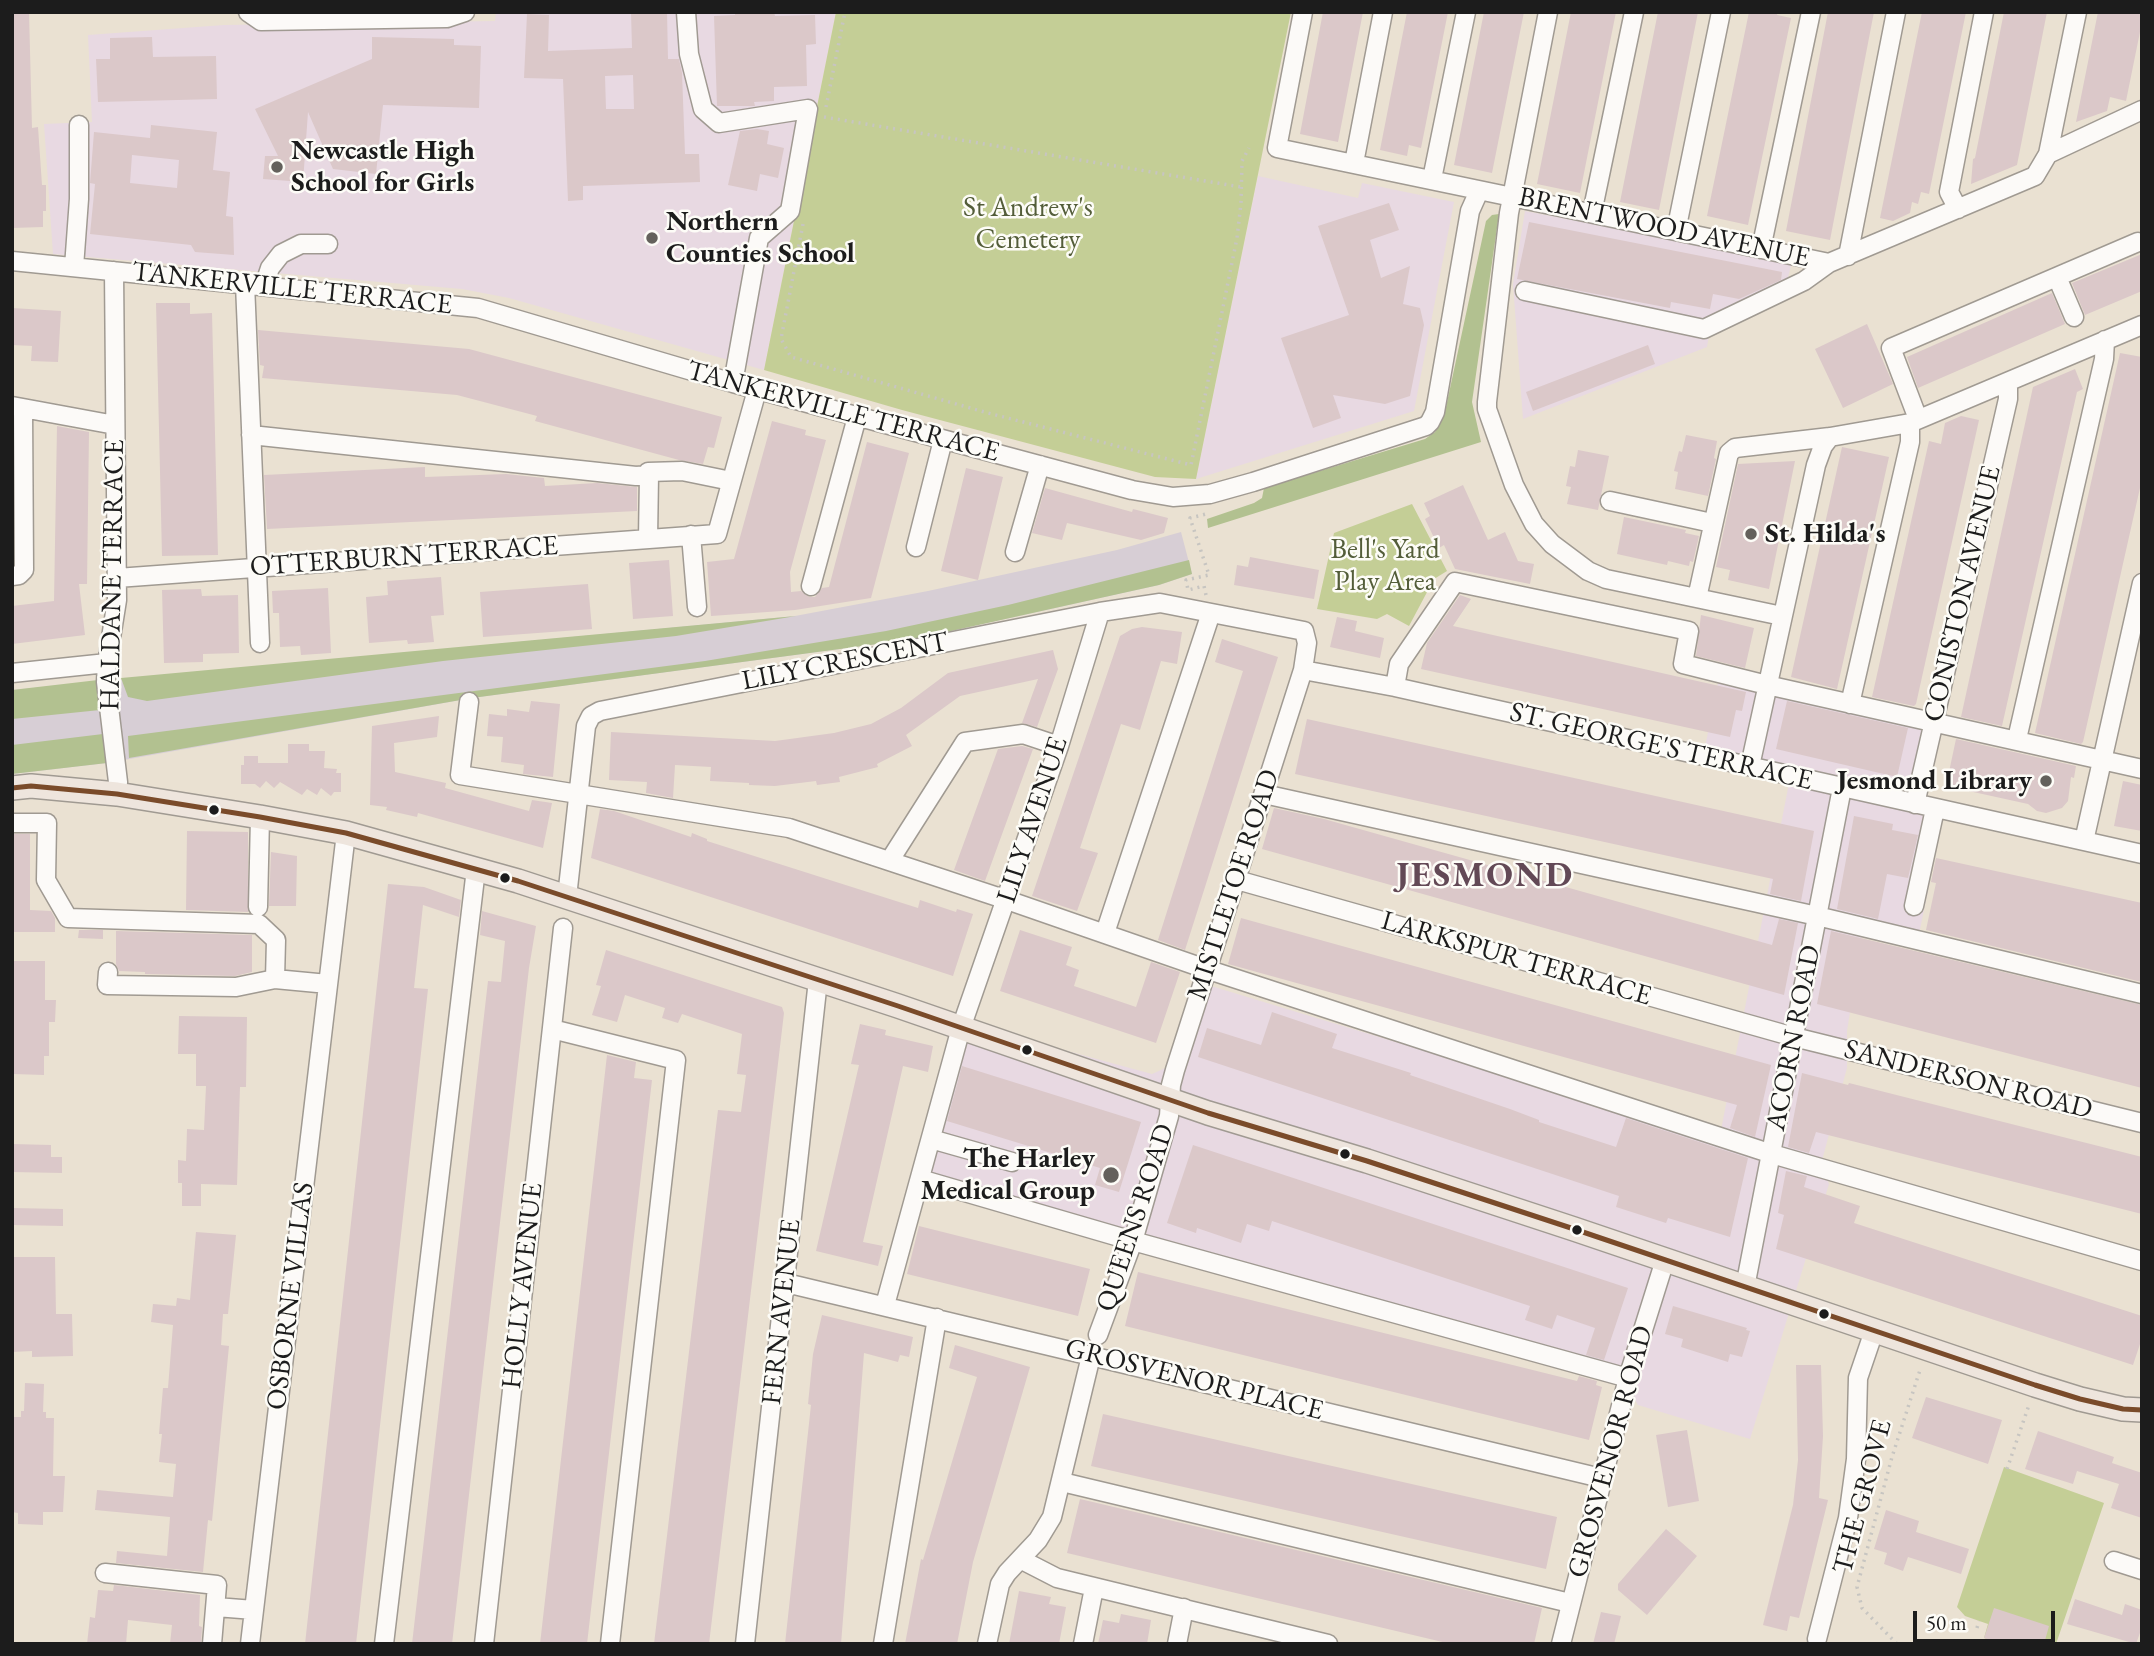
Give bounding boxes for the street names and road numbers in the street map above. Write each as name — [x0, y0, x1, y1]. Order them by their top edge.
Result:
street label: BRENTWOOD AVENUE — [1515, 181, 1813, 275]
street label: TANKERVILLE TERRACE — [130, 255, 454, 323]
street label: TANKERVILLE TERRACE — [683, 354, 1003, 470]
street label: HALDANE TERRACE — [94, 439, 132, 711]
street label: CONISTON AVENUE — [1917, 463, 2009, 725]
street label: OTTERBURN TERRACE — [249, 529, 559, 585]
street label: LILY CRESCENT — [739, 626, 951, 698]
street label: ST. GEORGE'S TERRACE — [1506, 696, 1816, 798]
street label: LILY AVENUE — [990, 733, 1076, 907]
street label: MISTLETOE ROAD — [1181, 765, 1287, 1005]
street label: LARKSPUR TERRACE — [1377, 904, 1655, 1014]
street label: ACORN ROAD — [1760, 942, 1828, 1134]
street label: SANDERSON ROAD — [1840, 1033, 2096, 1127]
street label: QUEENS ROAD — [1090, 1120, 1182, 1316]
street label: OSBORNE VILLAS — [260, 1180, 322, 1412]
street label: HOLLY AVENUE — [495, 1181, 551, 1391]
street label: FERN AVENUE — [756, 1217, 808, 1407]
street label: GROSVENOR ROAD — [1561, 1322, 1661, 1582]
street label: GROSVENOR PLACE — [1062, 1332, 1326, 1428]
street label: THE GROVE — [1826, 1416, 1900, 1578]

